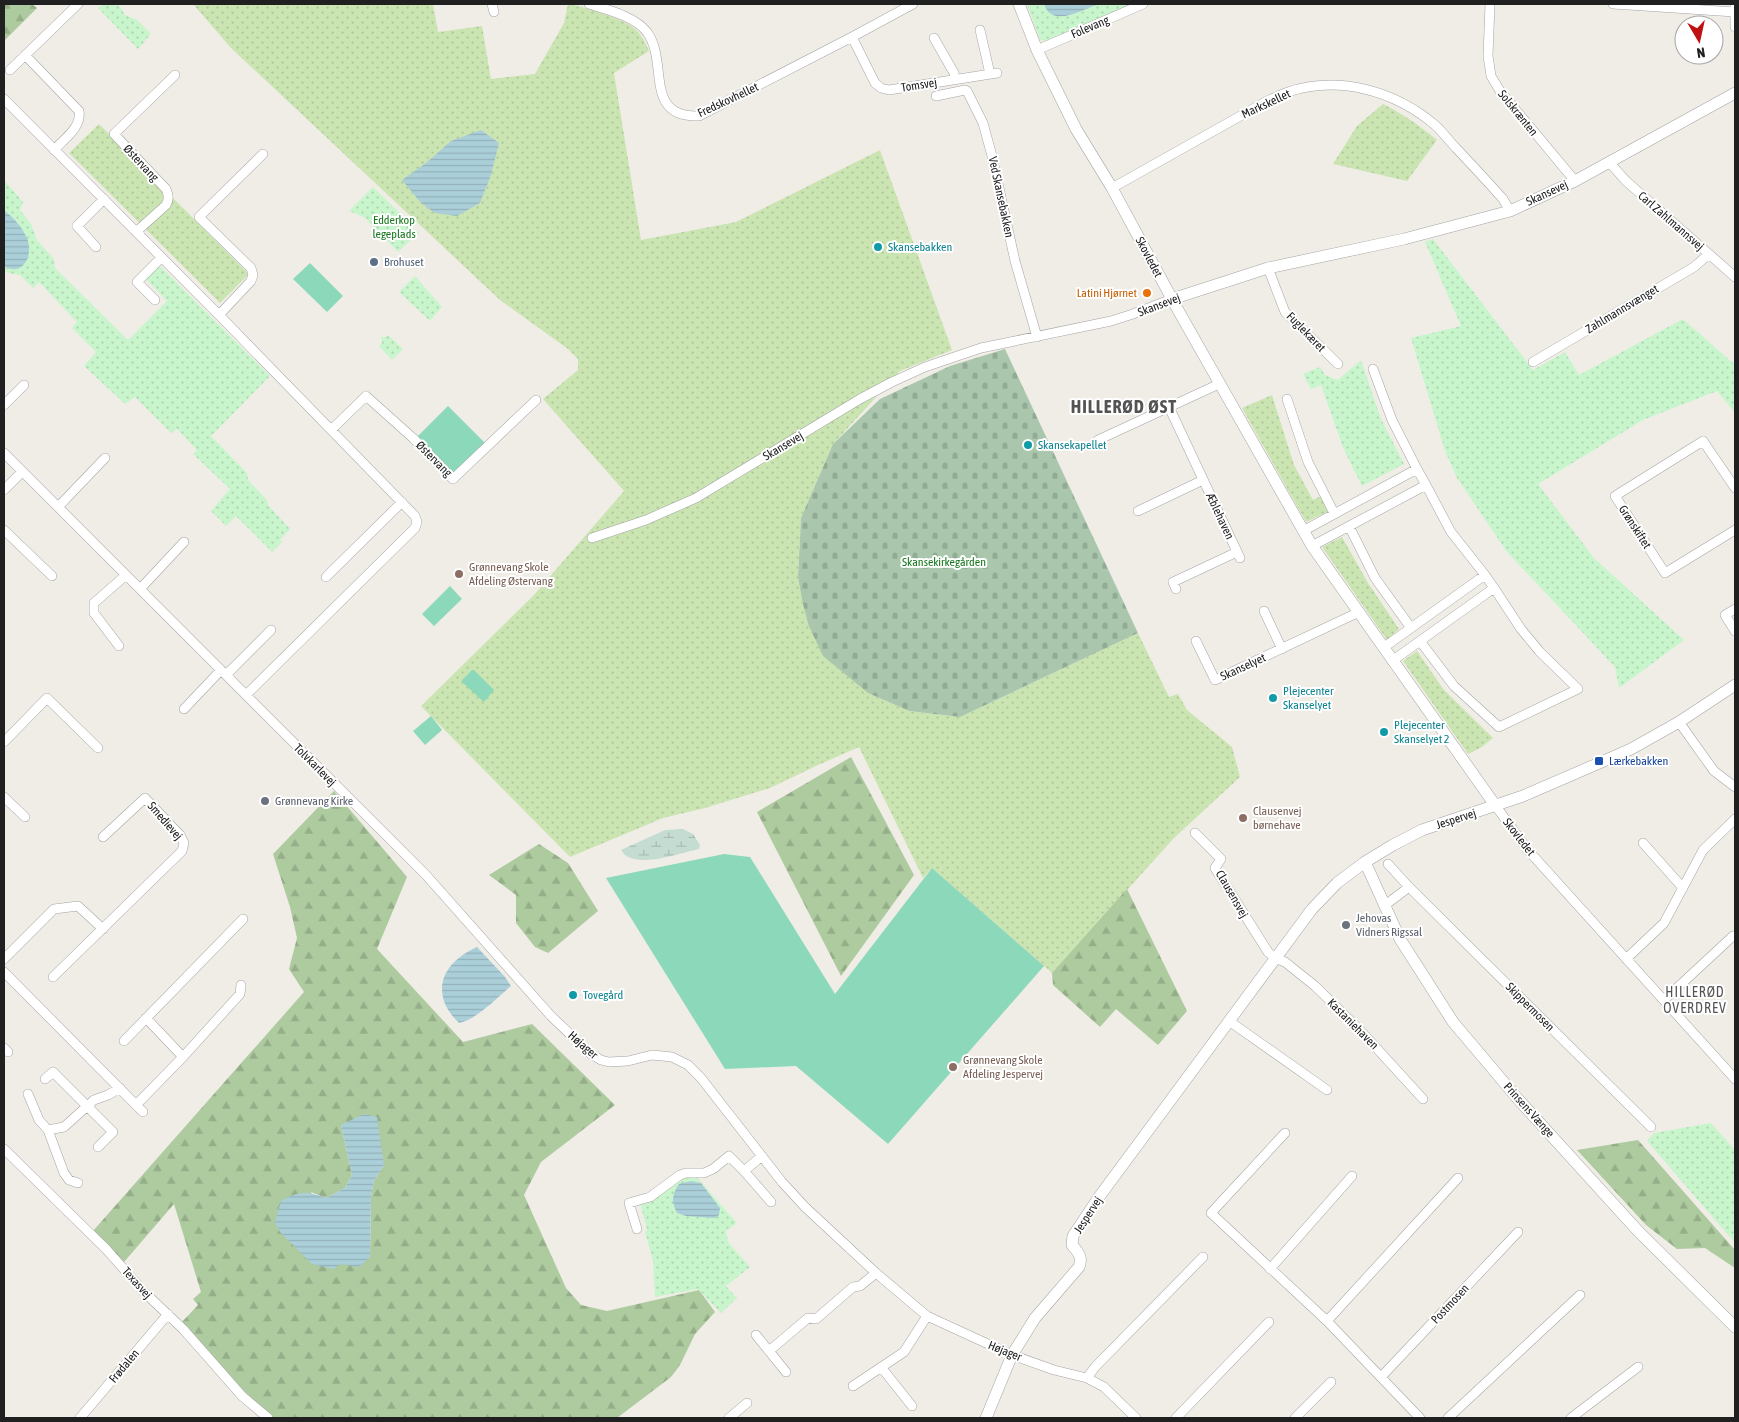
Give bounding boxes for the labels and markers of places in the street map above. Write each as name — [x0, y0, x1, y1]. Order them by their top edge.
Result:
place label: Skansebakken — [888, 240, 952, 254]
marker: Skansebakken — [872, 241, 884, 253]
place label: Brohuset — [384, 255, 424, 269]
marker: Brohuset — [368, 256, 380, 268]
place label: Latini Hjørnet — [1077, 286, 1138, 300]
marker: Latini Hjørnet — [1141, 287, 1153, 299]
place label: Skansekapellet — [1038, 438, 1107, 452]
marker: Skansekapellet — [1022, 439, 1034, 451]
place label: Grønnevang Skole Afdeling Østervang — [469, 560, 554, 588]
marker: Grønnevang Skole Afdeling Østervang — [453, 568, 465, 580]
place label: Plejecenter Skanselyet — [1283, 684, 1334, 712]
marker: Plejecenter Skanselyet — [1267, 692, 1279, 704]
place label: Plejecenter Skanselyet 2 — [1394, 718, 1449, 746]
marker: Plejecenter Skanselyet 2 — [1378, 726, 1390, 738]
place label: Lærkebakken — [1609, 754, 1668, 768]
marker: Lærkebakken — [1593, 755, 1605, 767]
place label: Grønnevang Kirke — [275, 794, 353, 808]
marker: Grønnevang Kirke — [259, 795, 271, 807]
place label: Clausenvej børnehave — [1253, 804, 1302, 832]
marker: Clausenvej børnehave — [1237, 812, 1249, 824]
place label: Jehovas Vidners Rigssal — [1356, 911, 1423, 939]
marker: Jehovas Vidners Rigssal — [1340, 919, 1352, 931]
place label: Tovegård — [583, 988, 623, 1002]
marker: Tovegård — [567, 989, 579, 1001]
place label: Grønnevang Skole Afdeling Jespervej — [963, 1053, 1043, 1081]
marker: Grønnevang Skole Afdeling Jespervej — [947, 1061, 959, 1073]

